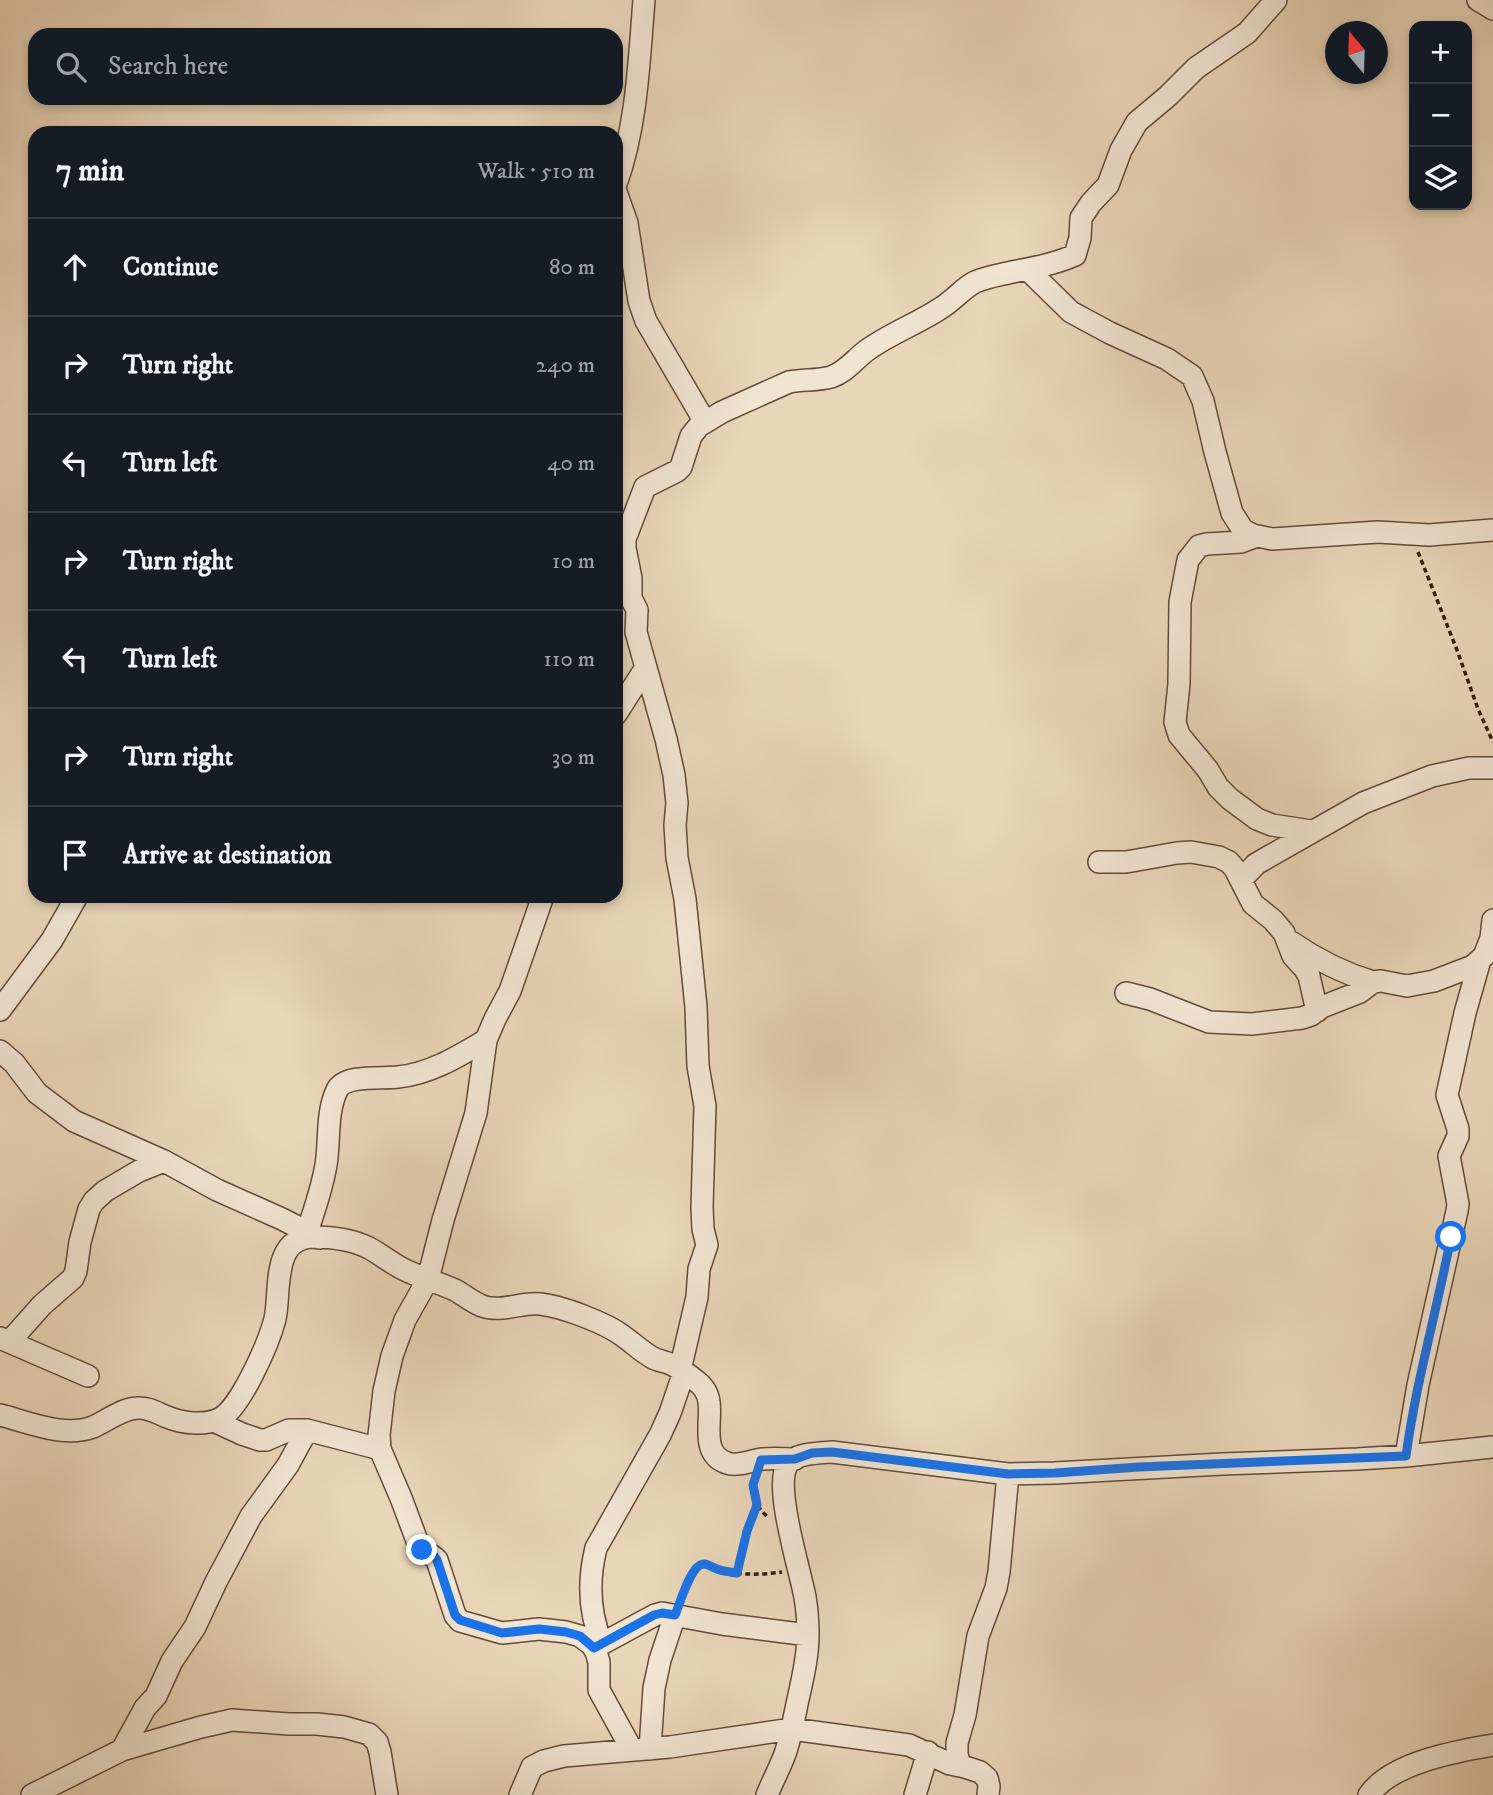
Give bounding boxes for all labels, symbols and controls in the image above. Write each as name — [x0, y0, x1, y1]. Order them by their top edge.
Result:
north arrow — [1325, 21, 1388, 84]
map controls — [1409, 21, 1472, 210]
button: + — [1409, 21, 1472, 84]
search box — [28, 28, 623, 105]
icon: search — [52, 48, 90, 86]
text: Search here — [108, 50, 228, 83]
button: − — [1409, 84, 1472, 147]
button: layers — [1409, 147, 1472, 210]
text: 7 min — [56, 153, 124, 190]
text: Walk · 510 m — [477, 157, 595, 186]
icon: ahead — [56, 248, 94, 286]
text: Continue — [123, 251, 218, 284]
text: 80 m — [549, 253, 595, 282]
icon: right — [56, 346, 94, 384]
text: Turn right — [123, 349, 233, 382]
text: 240 m — [536, 351, 595, 380]
icon: left — [56, 444, 94, 482]
text: Turn left — [123, 447, 217, 480]
text: 40 m — [547, 449, 595, 478]
icon: right — [56, 542, 94, 580]
text: Turn right — [123, 545, 233, 578]
text: 10 m — [552, 547, 595, 576]
icon: left — [56, 640, 94, 678]
text: Turn left — [123, 643, 217, 676]
text: 110 m — [544, 645, 595, 674]
icon: right — [56, 738, 94, 776]
text: Turn right — [123, 741, 233, 774]
text: 30 m — [552, 743, 595, 772]
icon: arrive — [56, 836, 94, 874]
text: Arrive at destination — [123, 839, 332, 872]
route start — [1435, 1221, 1466, 1252]
route end — [406, 1534, 437, 1565]

